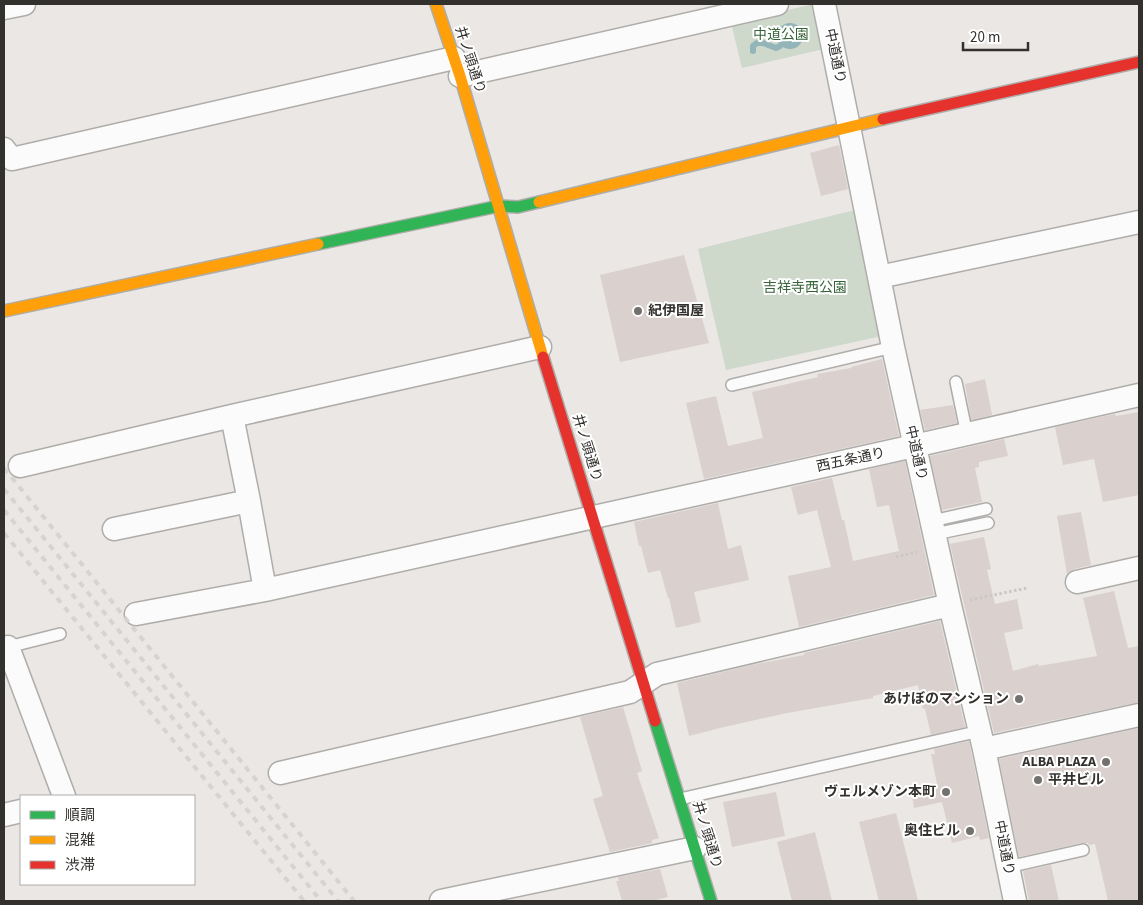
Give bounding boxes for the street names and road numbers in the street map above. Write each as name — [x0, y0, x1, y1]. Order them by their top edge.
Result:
street label: 井ノ頭通り — [450, 24, 490, 96]
street label: 中道通り — [819, 27, 851, 85]
street label: 井ノ頭通り — [567, 412, 607, 484]
street label: 中道通り — [900, 423, 932, 483]
street label: 西五条通り — [815, 443, 887, 477]
street label: 井ノ頭通り — [687, 799, 727, 871]
street label: 中道通り — [989, 819, 1019, 877]

